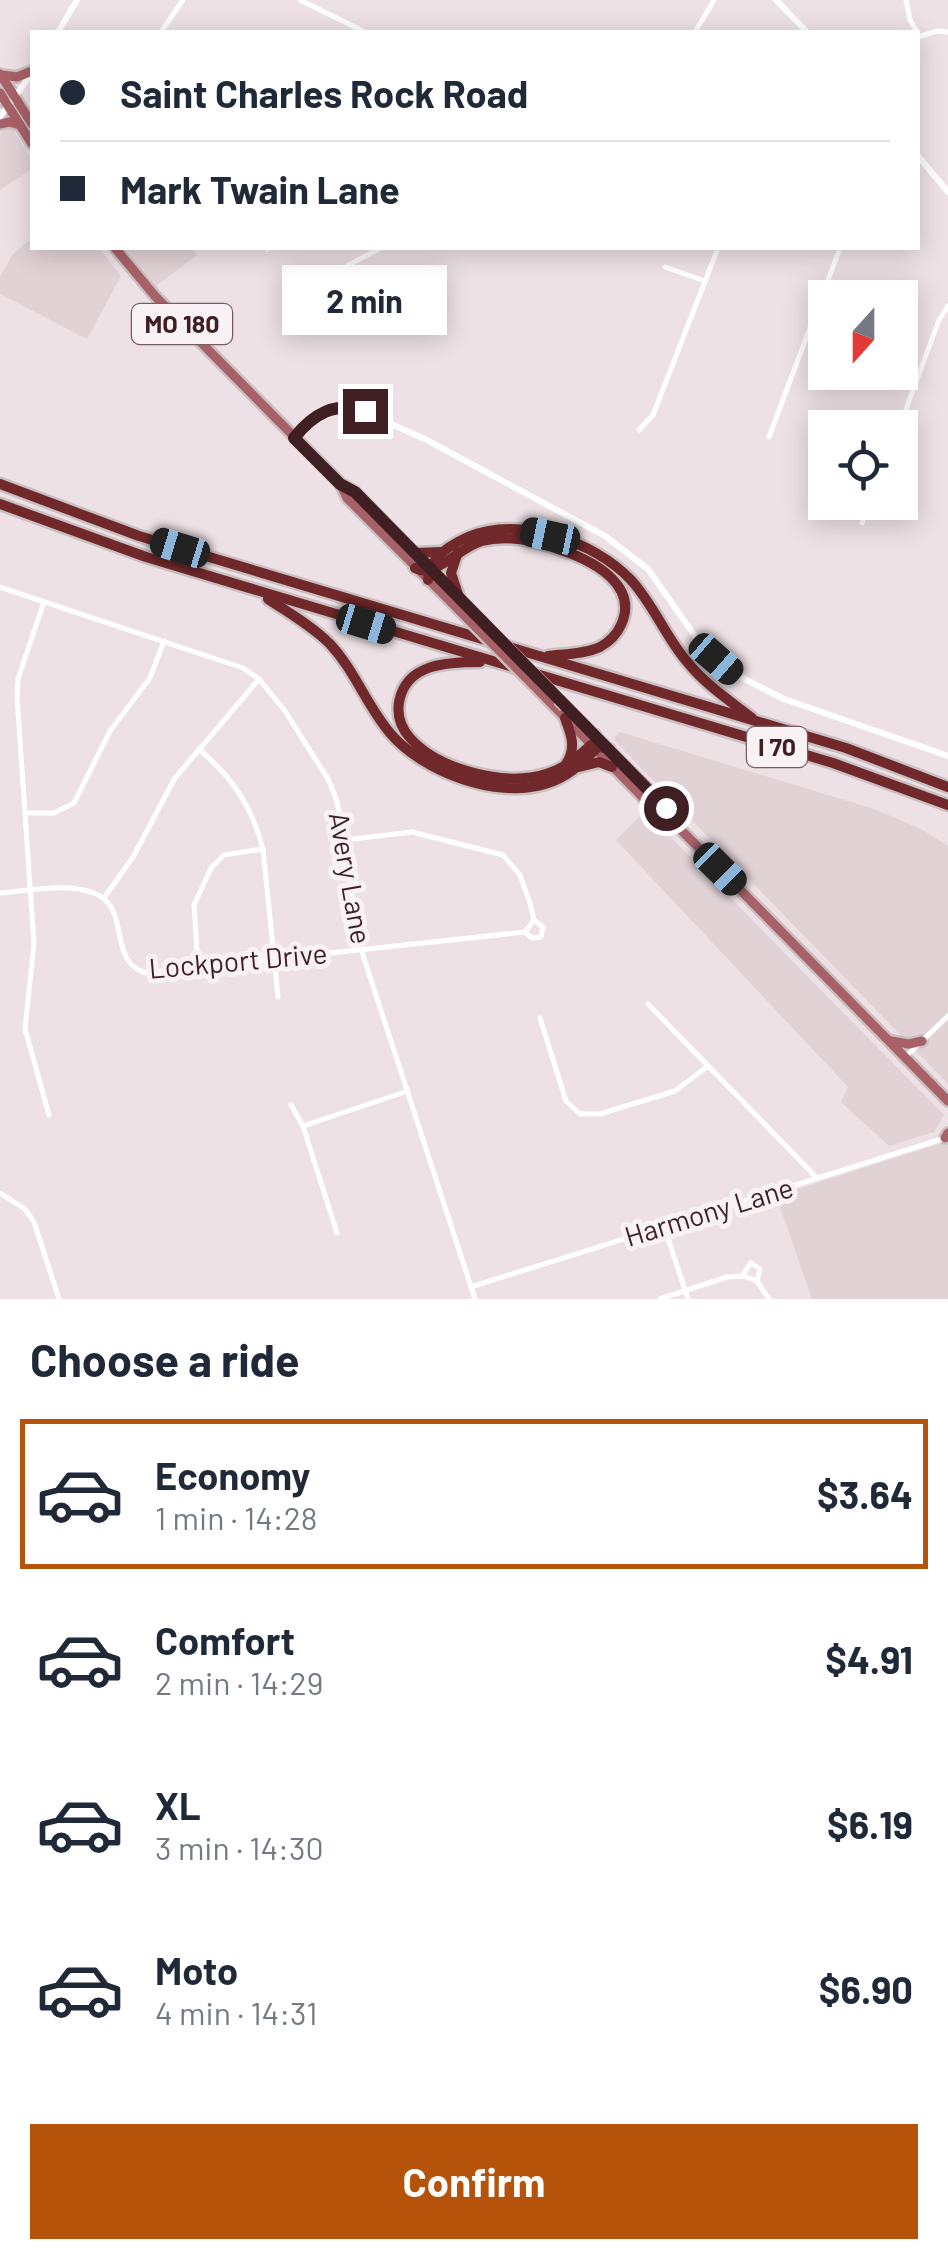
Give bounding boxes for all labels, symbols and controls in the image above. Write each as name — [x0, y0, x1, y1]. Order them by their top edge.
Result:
text: Saint Charles Rock Road — [120, 70, 528, 116]
text: Mark Twain Lane — [120, 166, 400, 212]
callout: 2 min — [282, 266, 448, 336]
north arrow — [808, 280, 918, 390]
map controls — [808, 280, 918, 520]
text: 2 min — [326, 281, 403, 319]
road number: MO 180 — [132, 304, 232, 344]
route end — [343, 389, 388, 434]
button: locate — [808, 410, 918, 520]
car — [518, 515, 582, 557]
car — [147, 525, 213, 571]
car — [333, 601, 399, 647]
car — [684, 628, 748, 690]
road number: I 70 — [747, 727, 807, 767]
route start — [644, 786, 689, 831]
street label: Avery Lane — [323, 809, 379, 947]
car — [688, 837, 752, 901]
street label: Lockport Drive — [147, 935, 329, 985]
street label: Harmony Lane — [620, 1169, 797, 1253]
text: Choose a ride — [30, 1332, 300, 1386]
icon: car — [35, 1449, 125, 1539]
text: Economy — [155, 1452, 310, 1498]
text: $3.64 — [817, 1471, 913, 1517]
text: 1 min · 14:28 — [155, 1498, 318, 1536]
icon: car — [35, 1614, 125, 1704]
text: Comfort — [155, 1617, 295, 1663]
text: $4.91 — [825, 1636, 913, 1682]
text: 2 min · 14:29 — [155, 1663, 323, 1701]
icon: car — [35, 1779, 125, 1869]
text: XL — [155, 1782, 201, 1828]
text: $6.19 — [827, 1801, 913, 1847]
text: 3 min · 14:30 — [155, 1828, 324, 1866]
icon: car — [35, 1944, 125, 2034]
text: Moto — [155, 1947, 238, 1993]
text: $6.90 — [819, 1966, 913, 2012]
text: 4 min · 14:31 — [155, 1993, 318, 2031]
button: Confirm — [30, 2124, 918, 2239]

